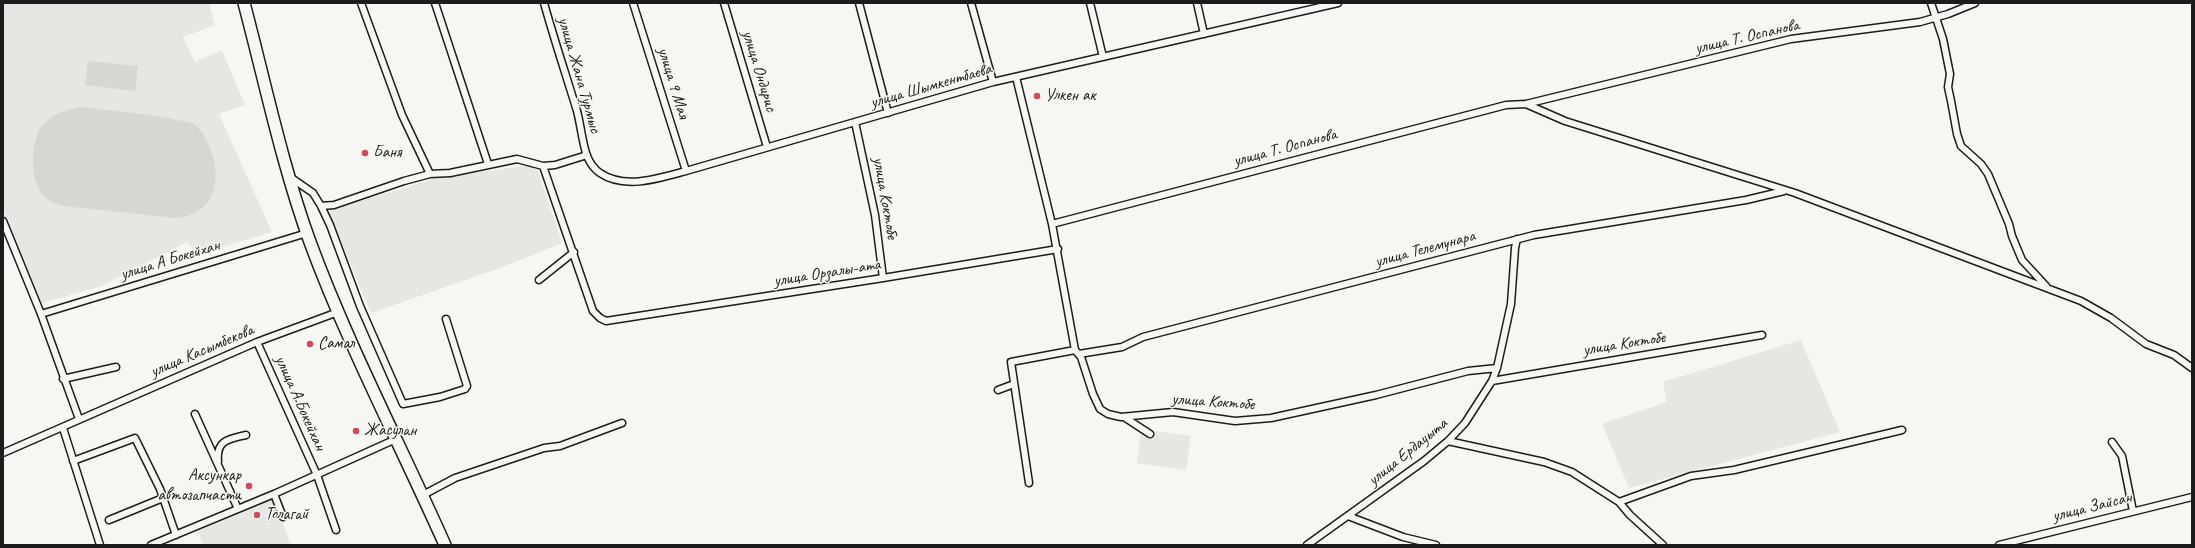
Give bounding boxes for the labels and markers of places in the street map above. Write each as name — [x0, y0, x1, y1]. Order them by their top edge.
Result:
place label: Улкен ак — [1045, 86, 1096, 106]
marker: Улкен ак — [1032, 91, 1042, 101]
place label: Баня — [373, 143, 401, 163]
marker: Баня — [360, 148, 370, 158]
place label: Самал — [318, 334, 354, 354]
marker: Самал — [305, 339, 315, 349]
place label: Жасулан — [364, 421, 416, 441]
marker: Жасулан — [351, 426, 361, 436]
place label: Аксункар автозапчасти — [157, 466, 241, 506]
marker: Аксункар автозапчасти — [244, 481, 254, 491]
place label: Толагай — [265, 505, 308, 525]
marker: Толагай — [252, 510, 262, 520]

